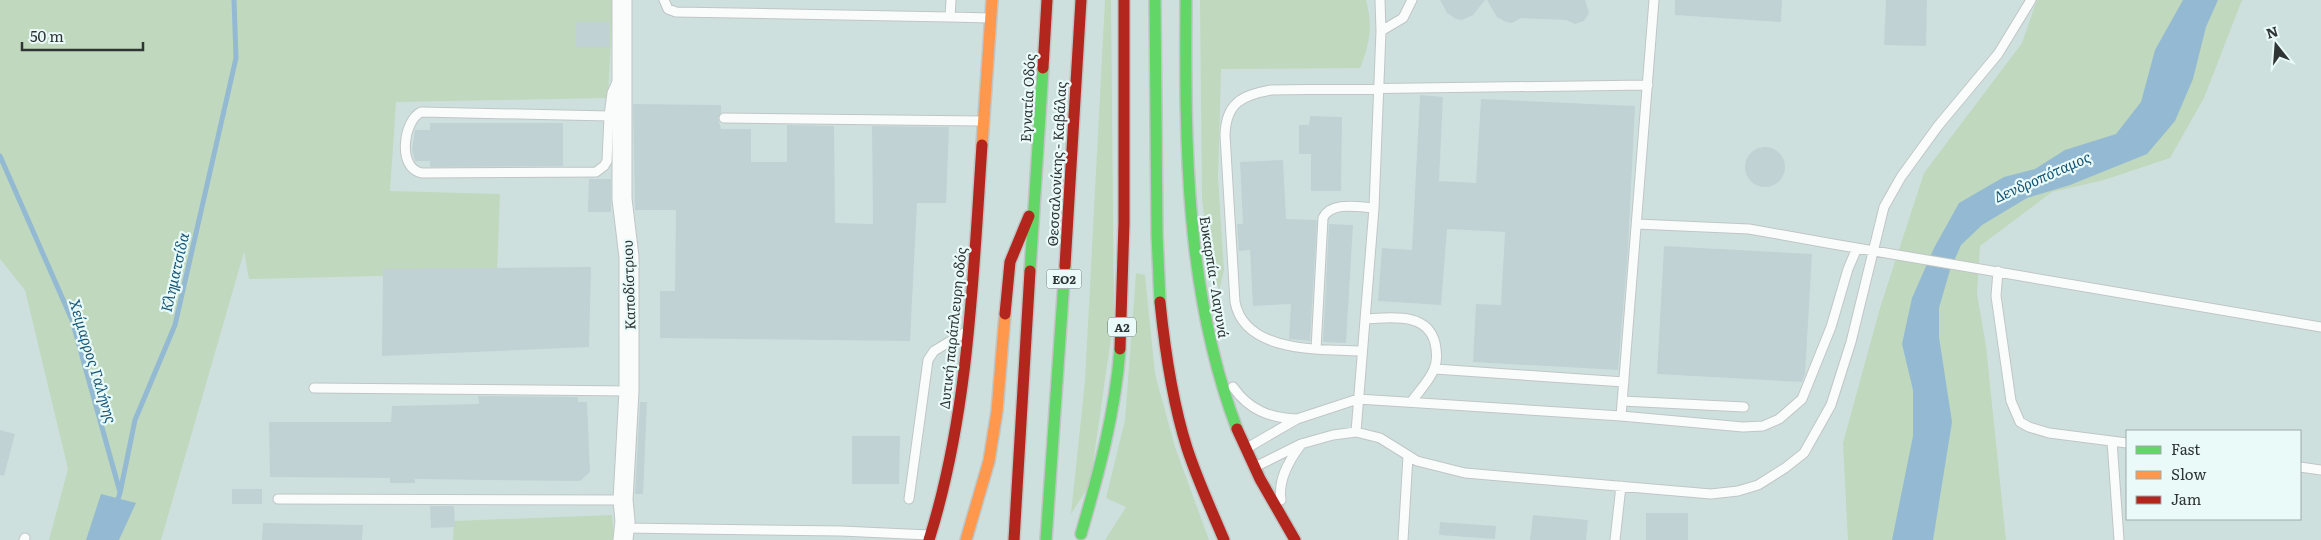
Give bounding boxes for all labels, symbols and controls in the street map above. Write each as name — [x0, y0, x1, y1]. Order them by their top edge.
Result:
scale bar — [22, 20, 144, 52]
north arrow — [2251, 20, 2301, 70]
text: N — [2263, 20, 2281, 43]
text: 50 m — [30, 24, 64, 47]
street label: Εγνατία Οδός — [1015, 53, 1039, 143]
street label: Θεσσαλονίκης - Καβάλας — [1042, 81, 1070, 247]
water label: Δενδροπόταμος — [1990, 144, 2094, 208]
street label: Ευκαρπία - Λαγυνά — [1195, 214, 1235, 340]
water label: Κληματσίδα — [154, 230, 194, 314]
street label: Καποδίστριου — [616, 240, 640, 330]
street label: Δυτική παράπλευρη οδός — [934, 246, 970, 410]
road number: ΕΟ2 — [1046, 270, 1082, 288]
water label: Χείμαρρος Γαλήνης — [64, 296, 124, 426]
road number: Α2 — [1108, 318, 1136, 337]
legend — [2126, 430, 2301, 520]
text: Fast — [2171, 437, 2200, 460]
text: Slow — [2171, 462, 2206, 485]
text: Jam — [2171, 487, 2202, 510]

